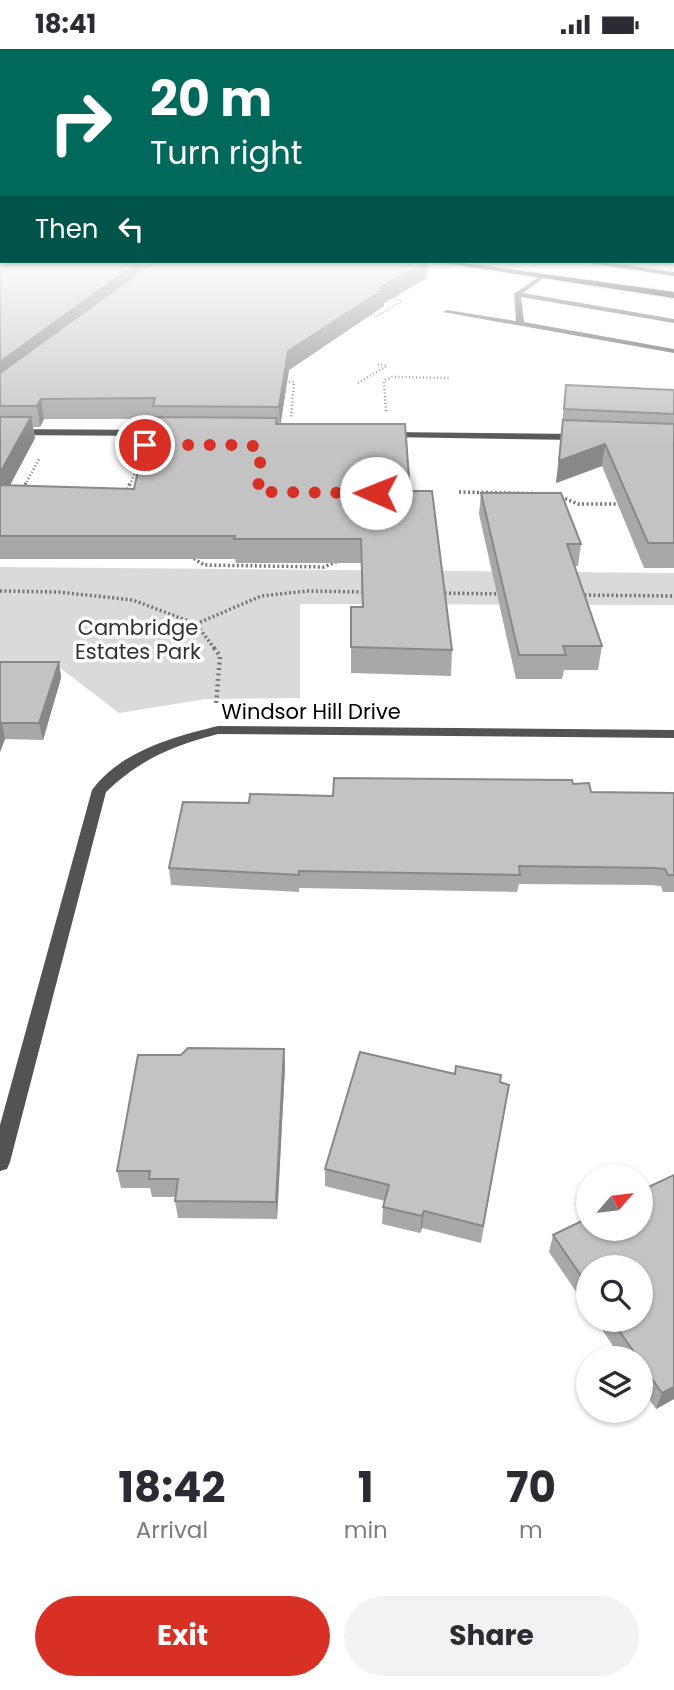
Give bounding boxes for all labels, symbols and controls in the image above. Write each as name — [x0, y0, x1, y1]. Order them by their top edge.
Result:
text: 18:41 — [35, 6, 96, 42]
text: 20 m — [150, 65, 272, 133]
icon: right — [35, 77, 126, 168]
text: Turn right — [150, 130, 302, 175]
icon: left — [112, 210, 150, 248]
text: Then — [35, 211, 98, 247]
pin — [115, 415, 175, 475]
icon: arrive — [126, 426, 164, 464]
position arrow — [339, 456, 413, 530]
park label: Cambridge Estates Park — [75, 613, 201, 666]
street label: Windsor Hill Drive — [221, 697, 401, 726]
north arrow — [576, 1164, 653, 1241]
map controls — [576, 1164, 653, 1423]
button: search — [576, 1255, 653, 1332]
button: layers — [576, 1346, 653, 1423]
text: 18:42 — [118, 1458, 226, 1517]
text: 1 — [358, 1458, 374, 1517]
text: 70 — [506, 1458, 556, 1517]
text: Arrival — [136, 1514, 208, 1546]
text: min — [344, 1514, 388, 1546]
text: m — [519, 1514, 543, 1546]
button: Exit — [35, 1596, 330, 1676]
button: Share — [344, 1596, 639, 1676]

